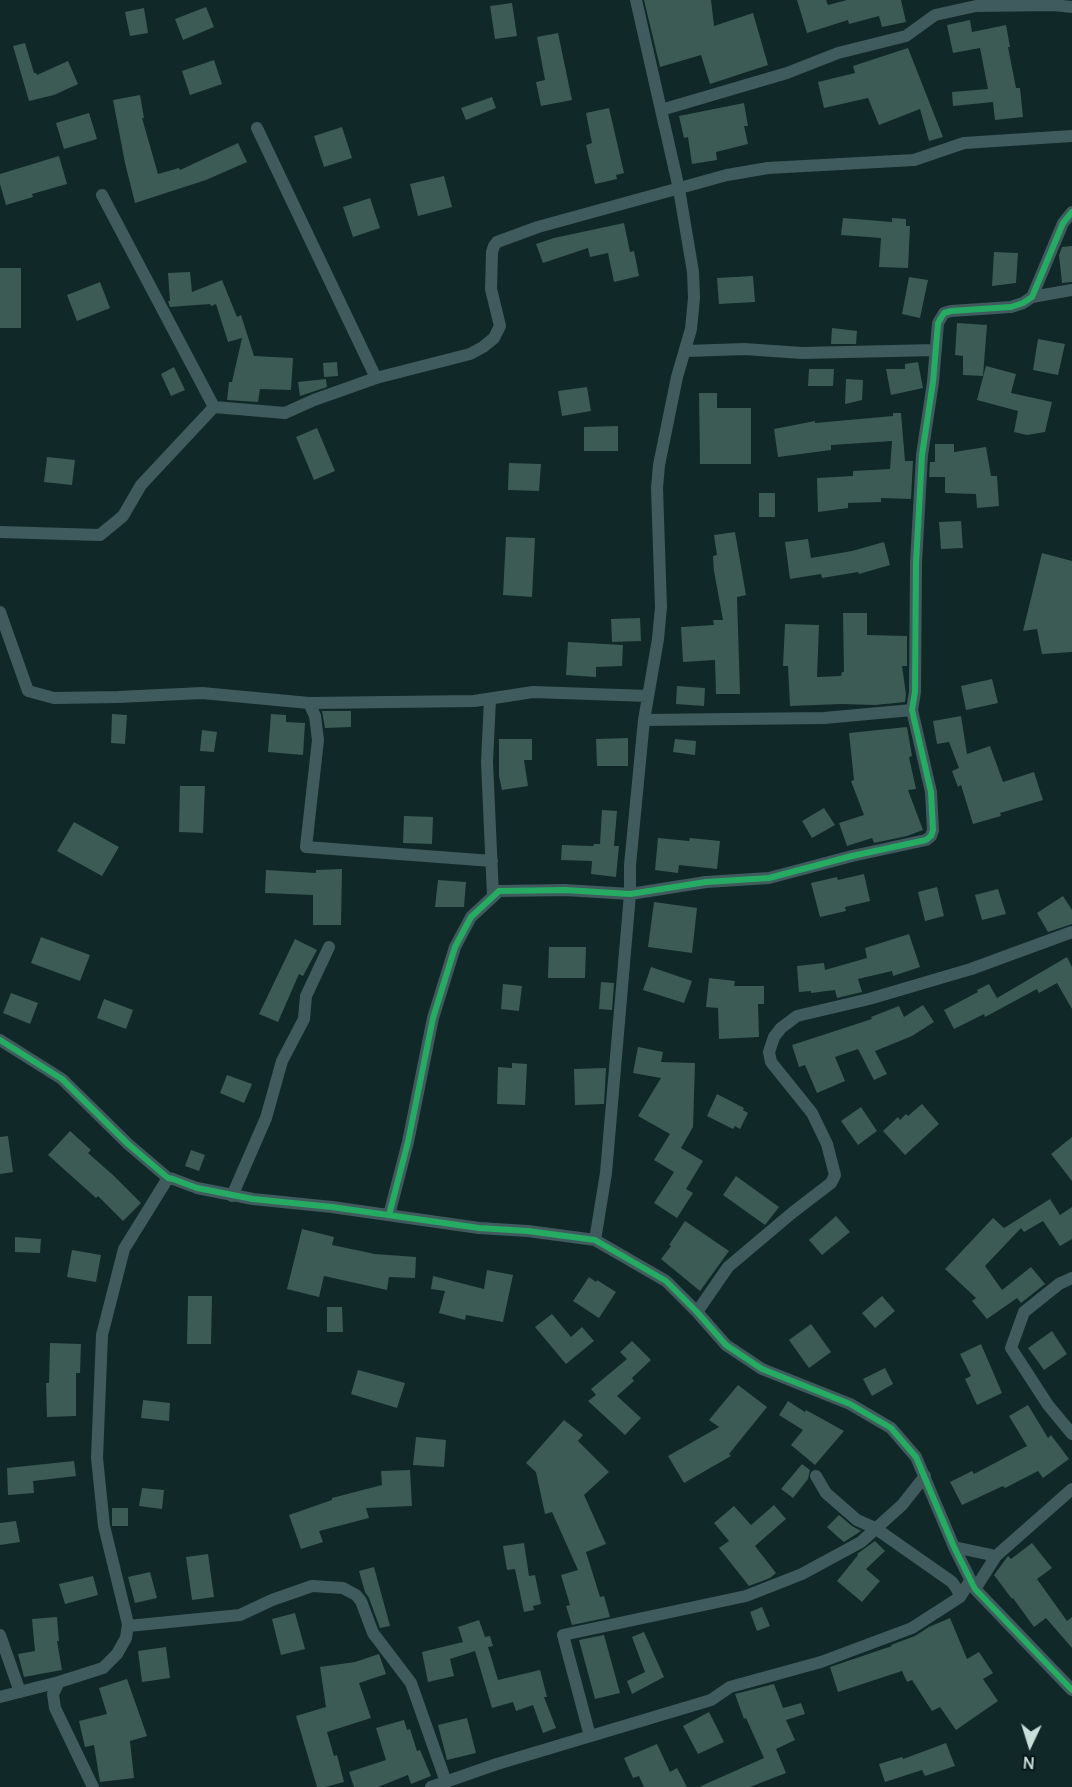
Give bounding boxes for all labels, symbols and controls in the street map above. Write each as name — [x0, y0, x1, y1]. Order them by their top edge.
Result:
north arrow — [1000, 1715, 1060, 1775]
text: N — [1022, 1752, 1035, 1774]

